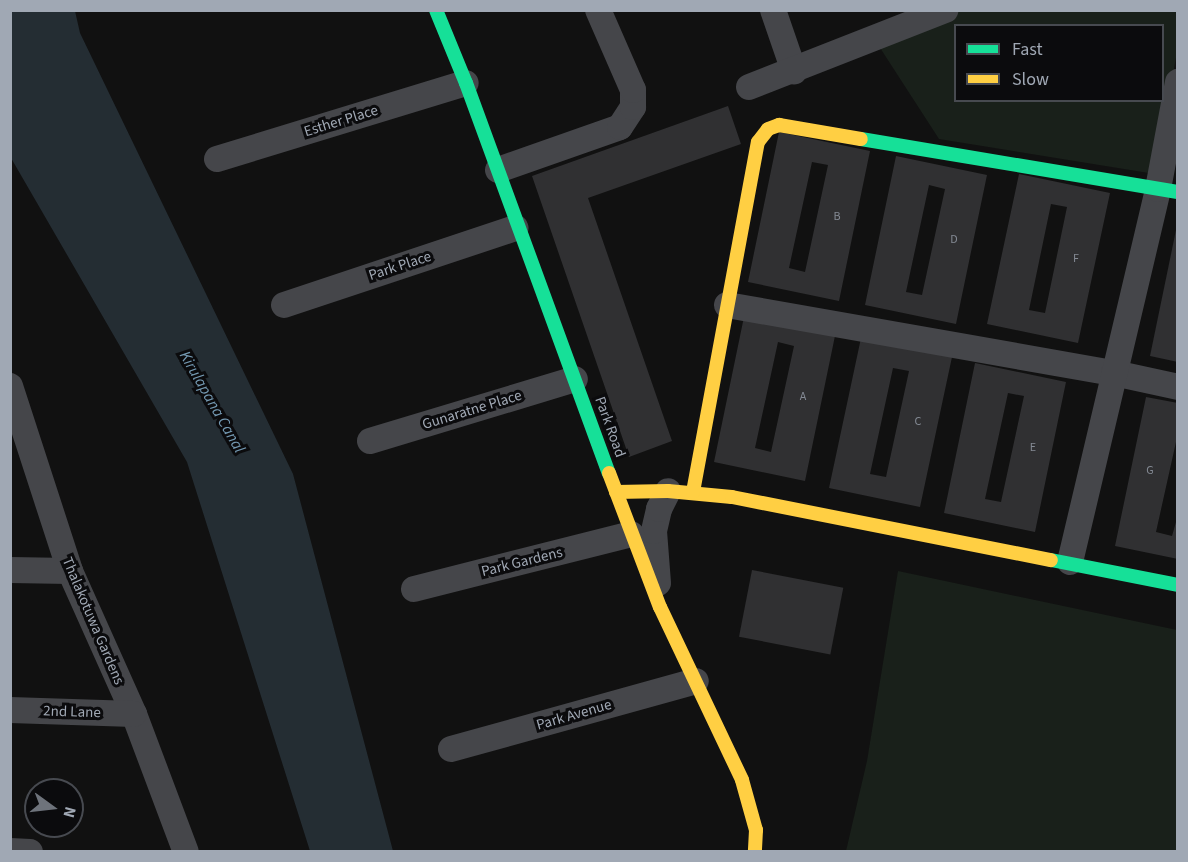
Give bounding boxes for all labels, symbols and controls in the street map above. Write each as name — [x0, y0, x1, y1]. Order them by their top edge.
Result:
legend — [954, 24, 1164, 102]
text: Fast — [1012, 37, 1043, 62]
text: Slow — [1012, 67, 1049, 92]
street label: Esther Place — [302, 101, 380, 141]
house number: B — [833, 210, 841, 224]
house number: D — [950, 233, 958, 247]
street label: Park Place — [366, 247, 434, 285]
house number: F — [1073, 252, 1079, 266]
water label: Kirulapana Canal — [175, 348, 249, 456]
street label: Gunaratne Place — [420, 386, 524, 434]
house number: A — [800, 390, 806, 404]
street label: Park Road — [591, 394, 629, 460]
house number: C — [915, 415, 921, 429]
house number: E — [1030, 441, 1036, 455]
house number: G — [1146, 464, 1154, 478]
street label: Park Gardens — [479, 543, 565, 581]
street label: Thalakotuwa Gardens — [58, 555, 128, 687]
street label: Park Avenue — [534, 696, 614, 734]
street label: 2nd Lane — [43, 702, 101, 722]
north arrow — [24, 778, 84, 838]
text: N — [57, 804, 81, 820]

